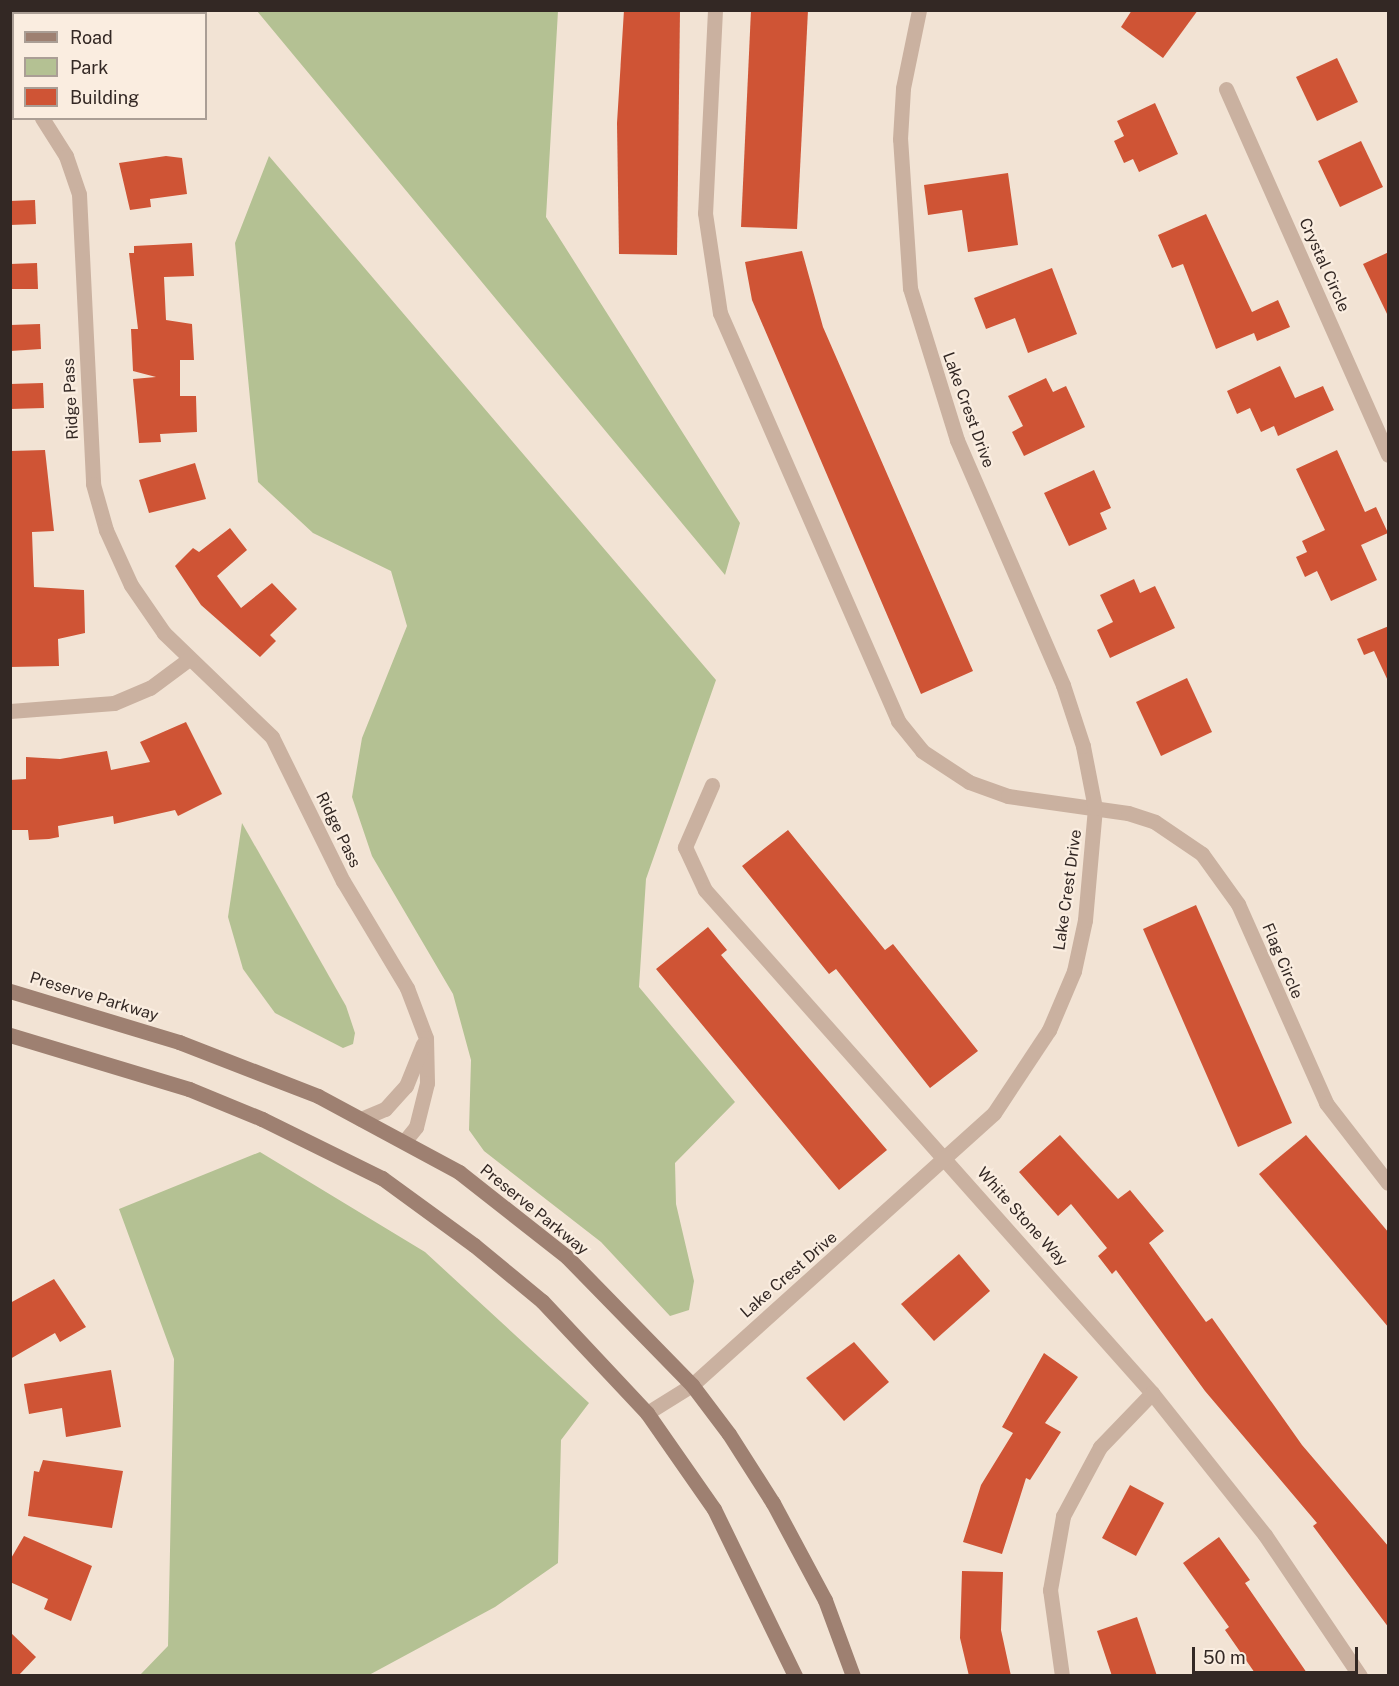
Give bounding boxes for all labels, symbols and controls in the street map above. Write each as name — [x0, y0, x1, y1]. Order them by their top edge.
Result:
legend — [12, 12, 207, 120]
text: Road — [70, 27, 113, 48]
text: Park — [70, 57, 108, 78]
text: Building — [70, 87, 139, 108]
street label: Crystal Circle — [1295, 215, 1353, 315]
street label: Lake Crest Drive — [938, 349, 998, 471]
street label: Ridge Pass — [59, 358, 83, 440]
street label: Ridge Pass — [311, 789, 365, 871]
street label: Lake Crest Drive — [1050, 828, 1086, 952]
street label: Flag Circle — [1257, 920, 1307, 1002]
street label: Preserve Parkway — [27, 968, 161, 1026]
street label: Preserve Parkway — [476, 1161, 592, 1259]
street label: White Stone Way — [972, 1163, 1072, 1271]
street label: Lake Crest Drive — [737, 1228, 841, 1322]
scale bar — [1195, 1635, 1362, 1673]
text: 50 m — [1203, 1647, 1246, 1668]

